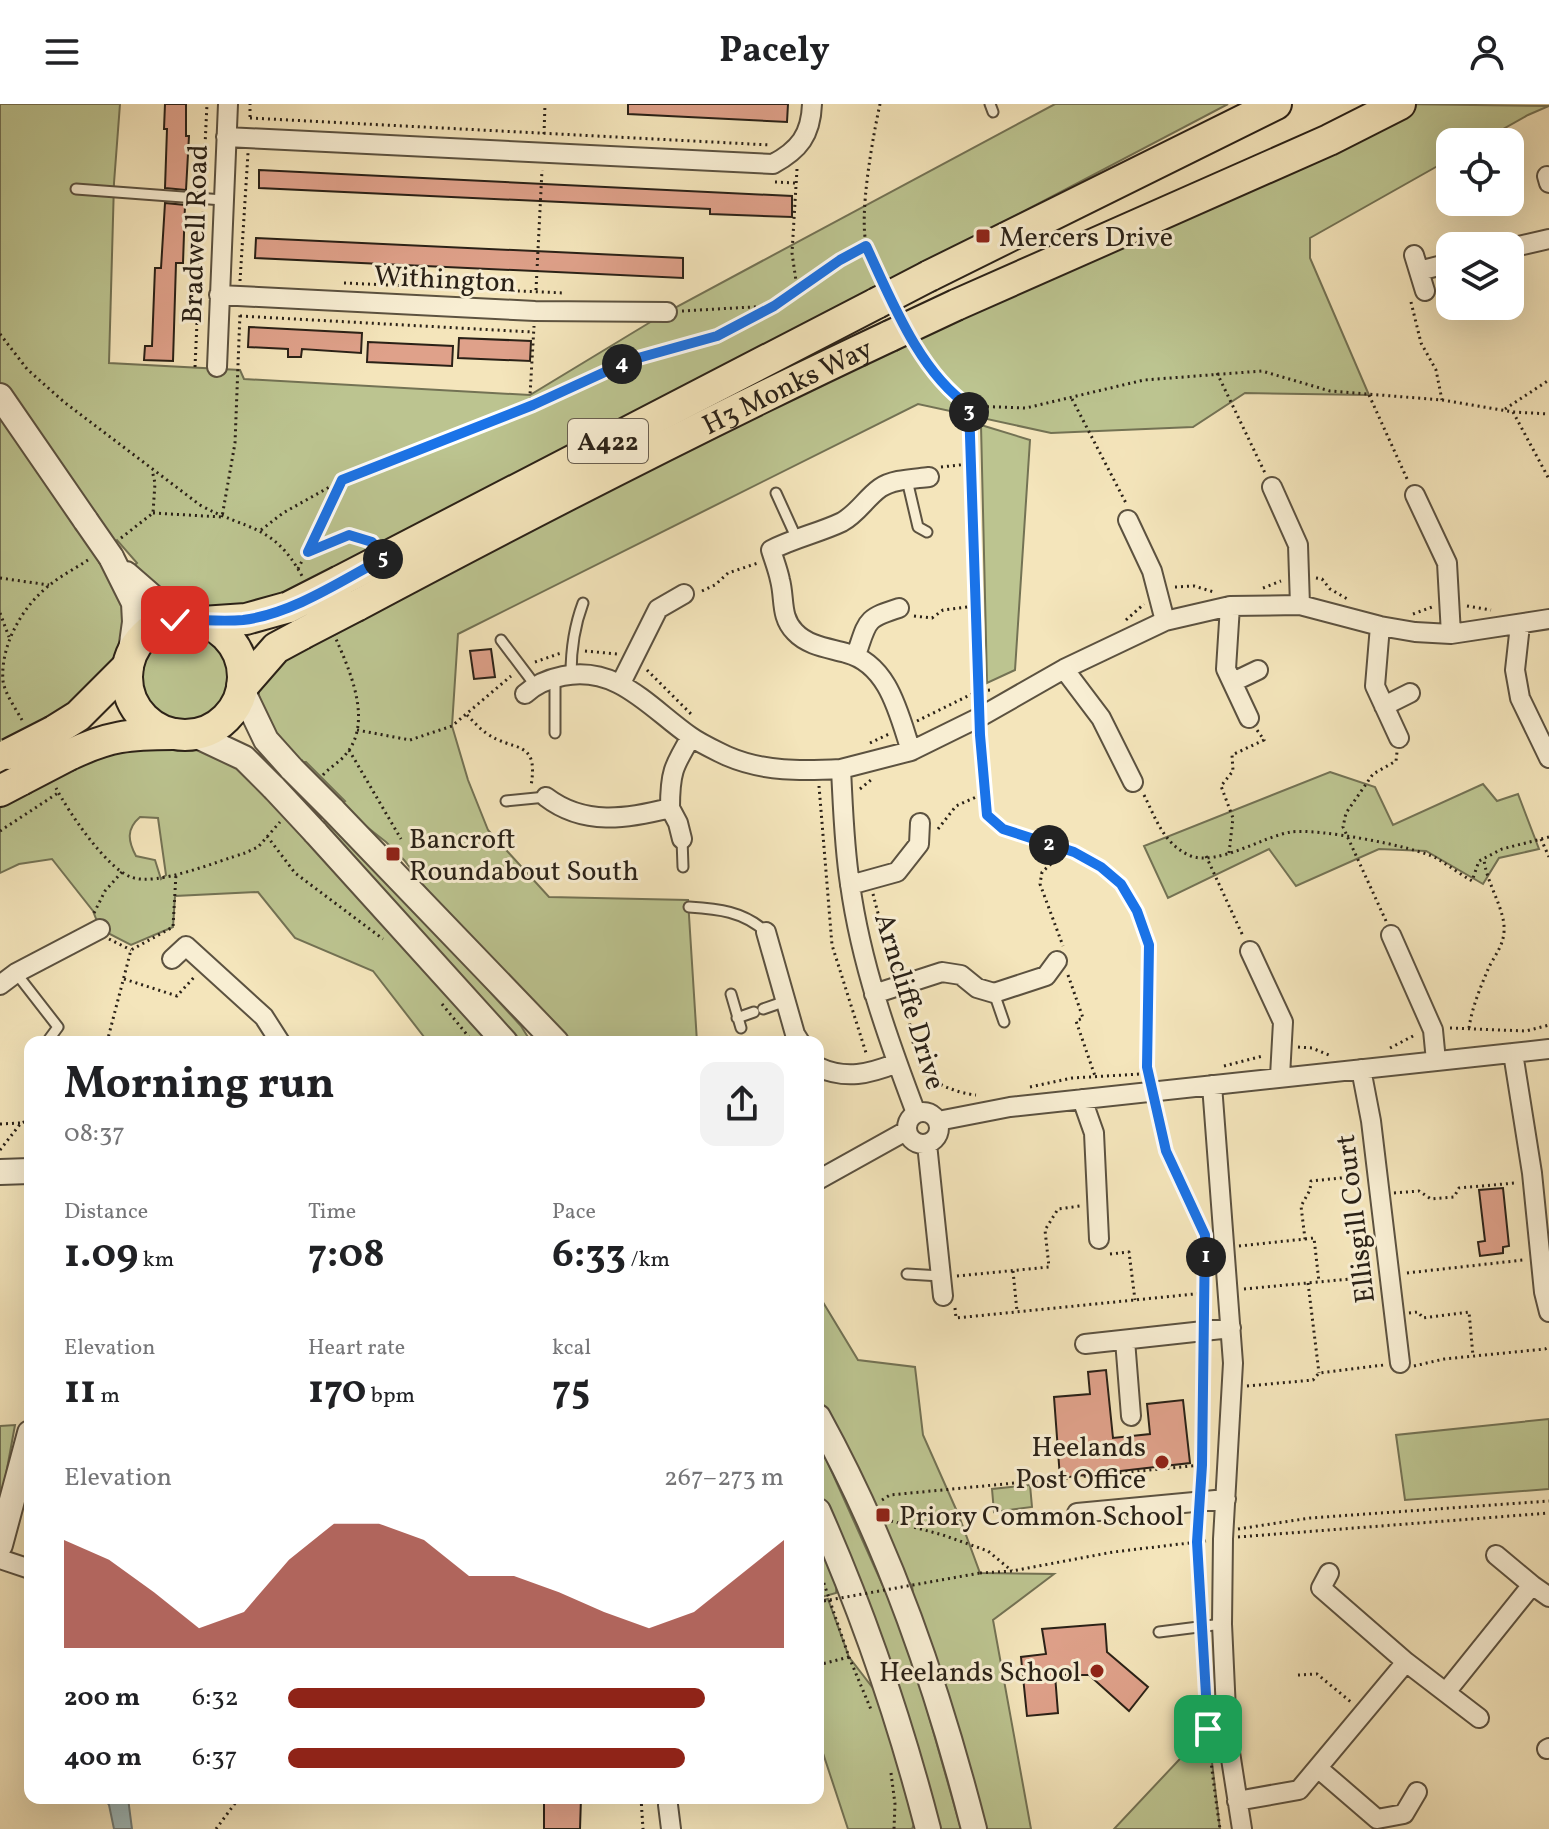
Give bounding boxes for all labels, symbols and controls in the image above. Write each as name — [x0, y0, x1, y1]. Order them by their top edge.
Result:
text: Pacely — [719, 27, 830, 77]
icon: menu — [40, 30, 84, 74]
icon: person — [1465, 30, 1509, 74]
map controls — [1436, 128, 1524, 320]
button: locate — [1436, 128, 1524, 216]
street label: Bradwell Road — [174, 144, 219, 324]
place label: Mercers Drive — [999, 219, 1173, 258]
marker: Mercers Drive — [974, 227, 992, 245]
button: layers — [1436, 232, 1524, 320]
street label: Withington — [373, 257, 517, 304]
street label: H3 Monks Way — [696, 330, 879, 446]
pin: 4 — [602, 344, 642, 384]
text: 4 — [615, 348, 629, 379]
pin: 3 — [949, 392, 989, 432]
text: 3 — [963, 396, 975, 427]
road number: A422 — [568, 419, 648, 463]
pin: 5 — [363, 539, 403, 579]
text: 5 — [378, 543, 388, 574]
pin — [141, 586, 209, 654]
icon: check — [153, 598, 197, 642]
place label: Bancroft Roundabout South — [409, 821, 639, 892]
pin: 2 — [1029, 825, 1069, 865]
text: 2 — [1043, 829, 1055, 860]
marker: Bancroft Roundabout South — [384, 845, 402, 863]
street label: Arncliffe Drive — [863, 909, 954, 1095]
text: Morning run — [64, 1055, 335, 1116]
button: share — [700, 1062, 784, 1146]
text: 08:37 — [64, 1116, 125, 1152]
street label: Ellisgill Court — [1327, 1132, 1386, 1305]
text: Distance — [64, 1197, 148, 1228]
text: Time — [308, 1197, 356, 1228]
text: Pace — [552, 1197, 596, 1228]
text: 1.09 — [64, 1228, 138, 1284]
text: 7:08 — [308, 1228, 385, 1284]
text: 6:33 — [552, 1228, 626, 1284]
pin: 1 — [1186, 1237, 1226, 1277]
text: 1 — [1202, 1241, 1210, 1272]
text: km — [138, 1245, 174, 1276]
text: /km — [626, 1245, 670, 1276]
text: Elevation — [64, 1333, 155, 1364]
text: Heart rate — [308, 1333, 405, 1364]
text: kcal — [552, 1333, 591, 1364]
text: 11 — [64, 1364, 96, 1420]
text: 170 — [308, 1364, 366, 1420]
text: 75 — [552, 1364, 590, 1420]
text: m — [96, 1381, 120, 1412]
text: bpm — [366, 1381, 415, 1412]
place label: Heelands Post Office — [1015, 1429, 1146, 1500]
marker: Heelands Post Office — [1153, 1453, 1171, 1471]
text: Elevation — [64, 1460, 172, 1496]
text: 267–273 m — [664, 1460, 784, 1496]
place label: Priory Common School — [899, 1498, 1184, 1537]
marker: Priory Common School — [874, 1506, 892, 1524]
place label: Heelands School — [879, 1654, 1081, 1693]
marker: Heelands School — [1088, 1662, 1106, 1680]
text: 200 m — [64, 1680, 140, 1716]
text: 6:32 — [192, 1680, 239, 1716]
pin — [1174, 1695, 1242, 1763]
icon: arrive — [1186, 1707, 1230, 1751]
text: 400 m — [64, 1740, 142, 1776]
text: 6:37 — [192, 1740, 237, 1776]

